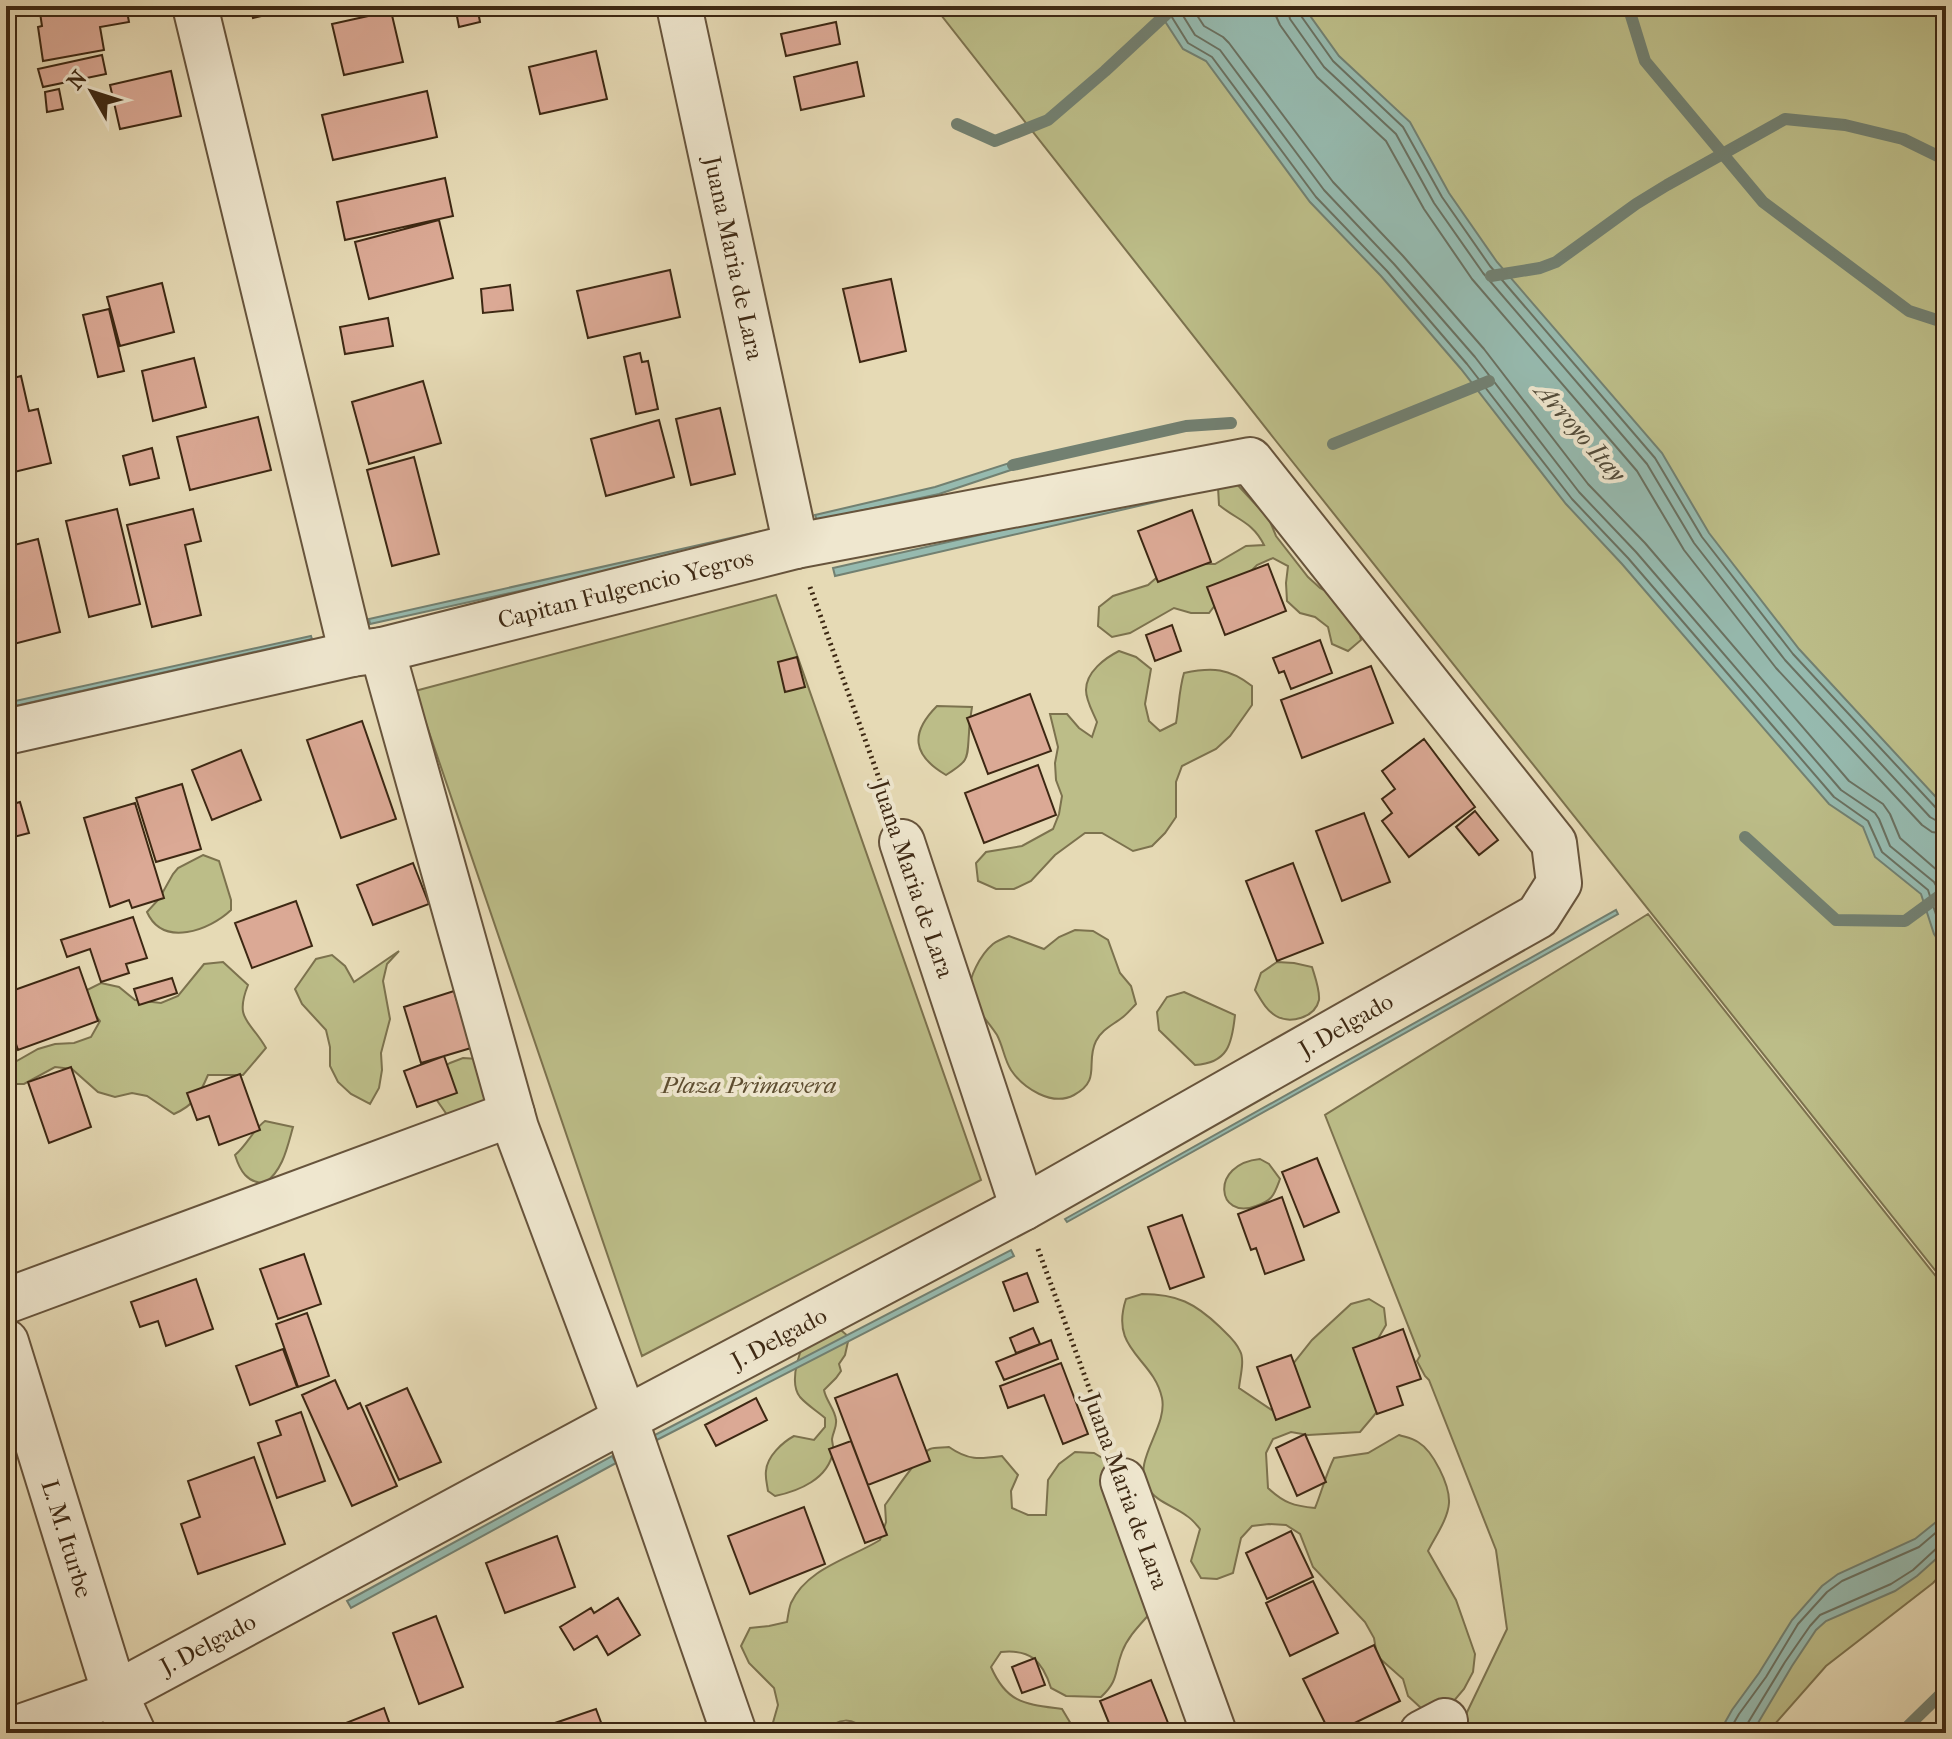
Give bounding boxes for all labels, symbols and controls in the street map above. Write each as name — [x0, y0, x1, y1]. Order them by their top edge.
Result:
north arrow — [52, 52, 132, 132]
text: N — [62, 65, 93, 95]
street label: Juana Maria de Lara — [698, 152, 769, 363]
water label: Arroyo Itay — [1527, 374, 1633, 489]
street label: Capitan Fulgencio Yegros — [495, 543, 756, 634]
street label: Juana Maria de Lara — [865, 775, 960, 982]
street label: J. Delgado — [1292, 987, 1398, 1064]
park label: Plaza Primavera — [660, 1071, 837, 1099]
street label: J. Delgado — [725, 1301, 831, 1376]
street label: Juana Maria de Lara — [1077, 1387, 1175, 1594]
street label: L. M. Iturbe — [36, 1476, 98, 1601]
street label: J. Delgado — [154, 1607, 260, 1682]

